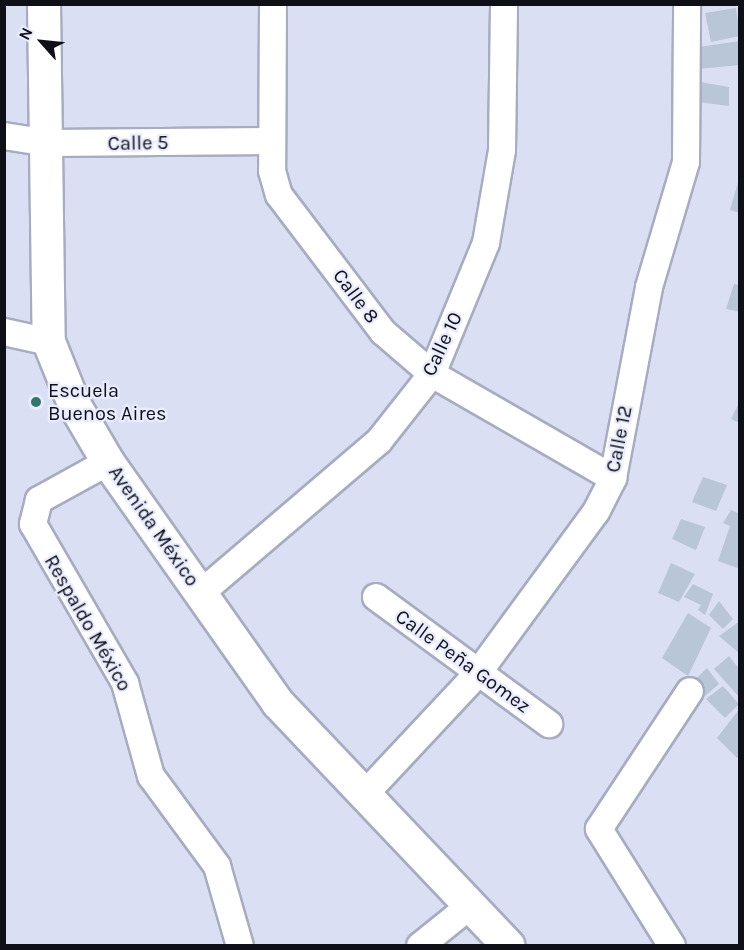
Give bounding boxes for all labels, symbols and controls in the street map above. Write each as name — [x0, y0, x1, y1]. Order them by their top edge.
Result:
north arrow — [12, 12, 72, 72]
text: N — [14, 24, 37, 43]
street label: Calle 5 — [107, 130, 169, 156]
street label: Calle 8 — [328, 264, 384, 328]
street label: Calle 10 — [417, 308, 467, 380]
place label: Escuela Buenos Aires — [48, 378, 167, 425]
marker: Escuela Buenos Aires — [29, 395, 43, 409]
street label: Calle 12 — [601, 403, 637, 475]
street label: Avenida México — [104, 461, 204, 591]
street label: Respaldo México — [39, 551, 137, 695]
street label: Calle Peña Gomez — [391, 604, 535, 718]

